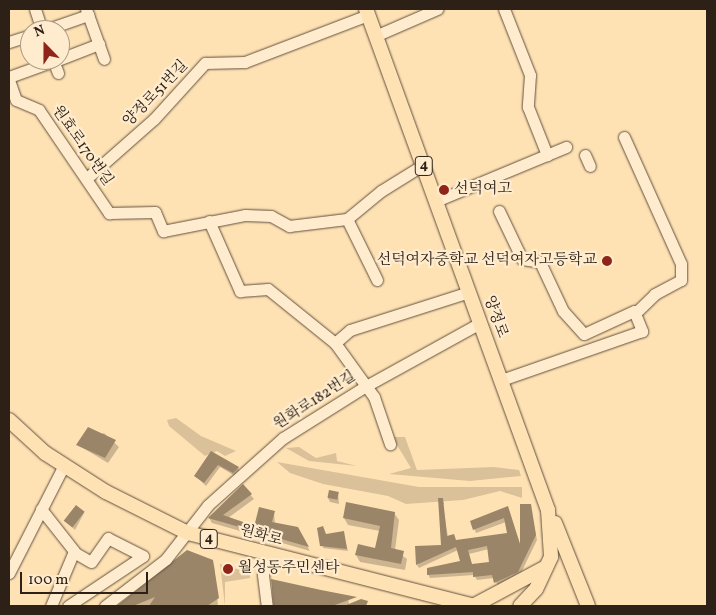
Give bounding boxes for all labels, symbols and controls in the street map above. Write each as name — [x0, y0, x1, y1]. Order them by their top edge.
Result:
north arrow — [20, 20, 70, 70]
text: N — [31, 21, 48, 42]
street label: 양정로51번길 — [120, 57, 192, 131]
street label: 원효로170번길 — [48, 102, 116, 190]
road number: 4 — [414, 154, 434, 178]
place label: 선덕여고 — [454, 181, 512, 199]
marker: 선덕여고 — [438, 184, 450, 196]
place label: 선덕여자중학교 선덕여자고등학교 — [377, 252, 597, 270]
marker: 선덕여자중학교 선덕여자고등학교 — [601, 255, 613, 267]
street label: 양정로 — [479, 293, 511, 341]
street label: 원화로182번길 — [271, 368, 359, 434]
street label: 원화로 — [238, 522, 284, 550]
road number: 4 — [199, 528, 219, 550]
place label: 월성동주민센타 — [238, 560, 339, 578]
scale bar — [22, 562, 150, 594]
marker: 월성동주민센타 — [222, 563, 234, 575]
text: 100 m — [28, 570, 68, 591]

